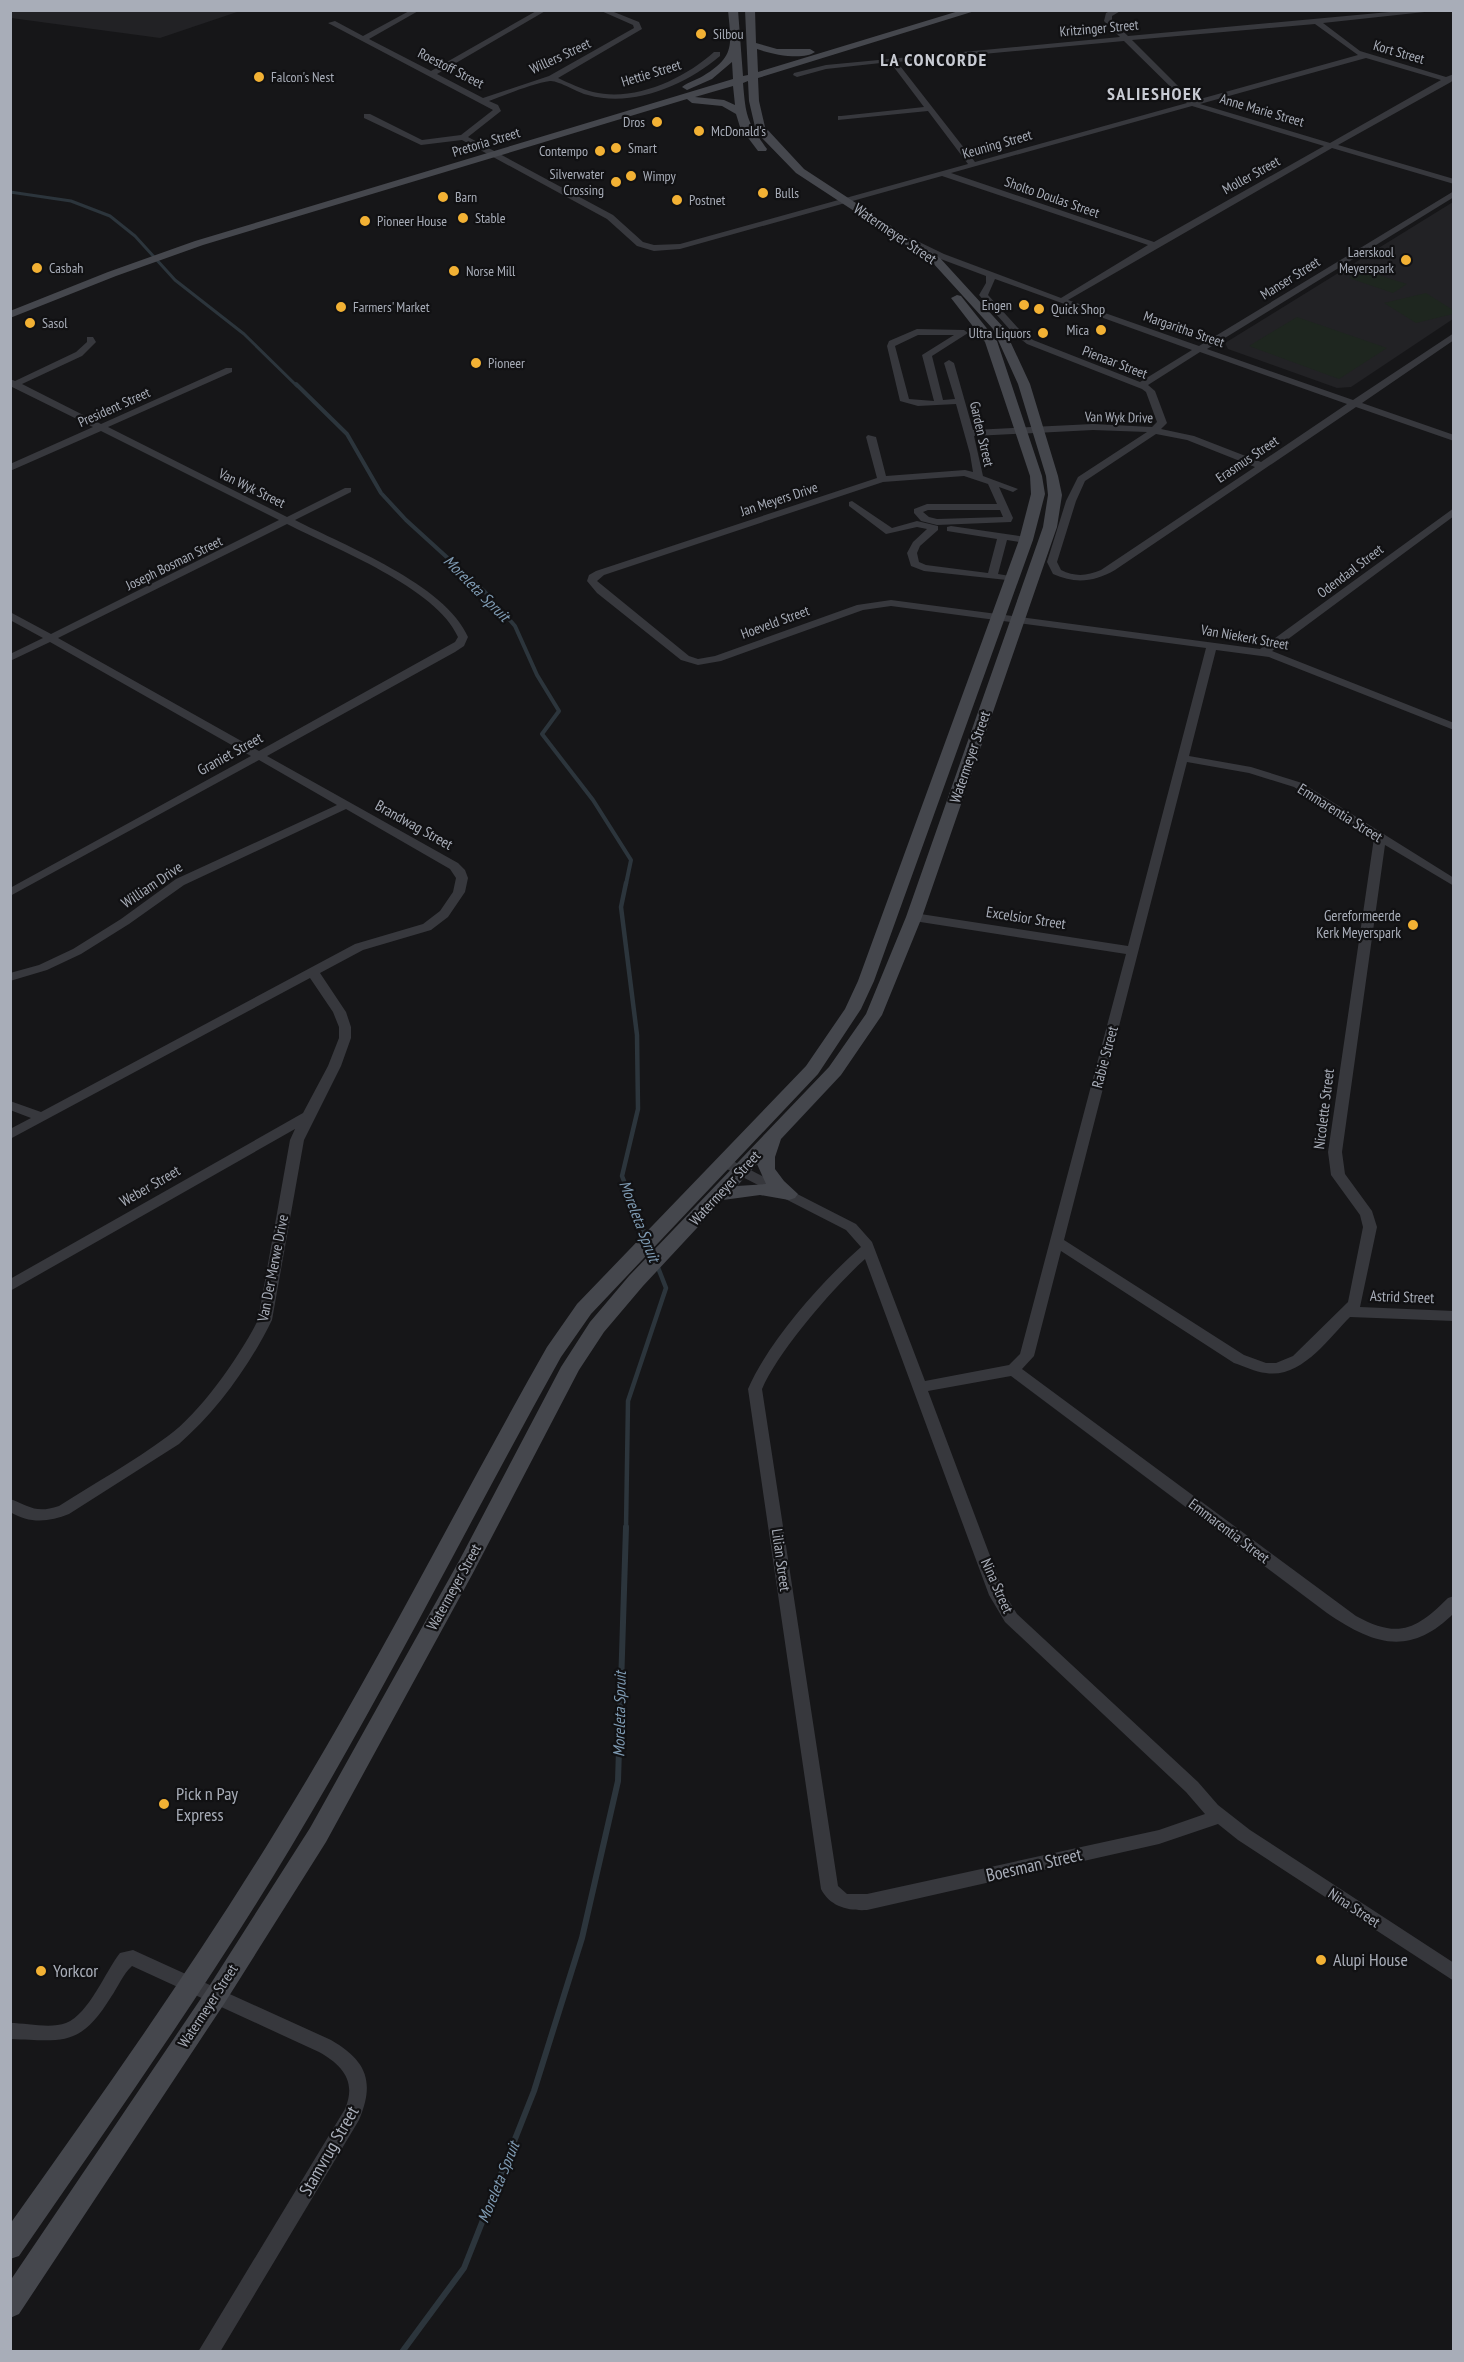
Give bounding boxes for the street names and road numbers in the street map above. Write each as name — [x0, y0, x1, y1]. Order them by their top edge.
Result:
street label: Kritzinger Street — [1059, 16, 1139, 40]
street label: Willers Street — [527, 34, 594, 78]
street label: Kort Street — [1371, 36, 1427, 68]
street label: Roestoff Street — [415, 44, 487, 92]
street label: Hettie Street — [619, 55, 683, 91]
street label: Anne Marie Street — [1218, 89, 1306, 131]
street label: Pretoria Street — [450, 123, 522, 161]
street label: Keuning Street — [960, 125, 1034, 163]
street label: Moller Street — [1219, 152, 1283, 198]
street label: Sholto Doulas Street — [1002, 172, 1102, 222]
street label: Watermeyer Street — [850, 199, 940, 268]
street label: Manser Street — [1257, 253, 1323, 303]
street label: Margaritha Street — [1141, 307, 1227, 351]
street label: Pienaar Street — [1080, 341, 1150, 383]
street label: President Street — [75, 383, 153, 431]
street label: Garden Street — [966, 400, 998, 468]
street label: Van Wyk Drive — [1084, 407, 1154, 427]
street label: Erasmus Street — [1212, 431, 1282, 487]
street label: Van Wyk Street — [215, 464, 288, 512]
street label: Jan Meyers Drive — [737, 478, 820, 520]
street label: Joseph Bosman Street — [122, 532, 225, 595]
street label: Odendaal Street — [1313, 540, 1387, 602]
street label: Hoeveld Street — [738, 601, 812, 643]
street label: Van Niekerk Street — [1199, 620, 1290, 654]
street label: Watermeyer Street — [945, 708, 994, 805]
street label: Graniet Street — [194, 728, 266, 779]
street label: Emmarentia Street — [1294, 779, 1386, 846]
street label: Brandwag Street — [372, 795, 456, 854]
street label: William Drive — [117, 857, 186, 912]
street label: Excelsior Street — [985, 902, 1067, 933]
street label: Rabie Street — [1087, 1024, 1122, 1090]
street label: Nicolette Street — [1309, 1068, 1338, 1150]
street label: Watermeyer Street — [685, 1146, 764, 1229]
street label: Weber Street — [116, 1161, 183, 1210]
street label: Van Der Merwe Drive — [253, 1213, 292, 1324]
street label: Astrid Street — [1370, 1286, 1435, 1307]
street label: Emmarentia Street — [1185, 1494, 1274, 1567]
street label: Lilian Street — [768, 1527, 795, 1592]
street label: Watermeyer Street — [422, 1540, 485, 1633]
street label: Nina Street — [977, 1555, 1018, 1616]
street label: Boesman Street — [984, 1842, 1084, 1887]
street label: Nina Street — [1325, 1884, 1384, 1931]
street label: Watermeyer Street — [174, 1960, 242, 2051]
street label: Stamvrug Street — [294, 2102, 364, 2200]

